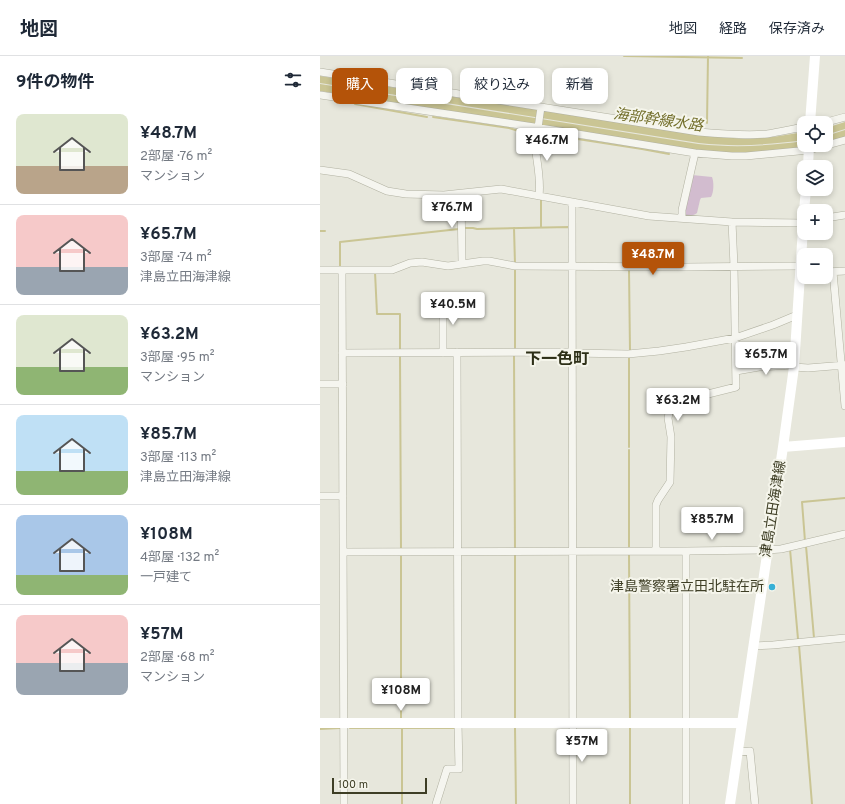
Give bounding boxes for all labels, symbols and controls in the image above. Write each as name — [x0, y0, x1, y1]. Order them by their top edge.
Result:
text: 地図 — [20, 18, 58, 42]
text: 地図 — [669, 21, 697, 38]
text: 経路 — [719, 21, 747, 38]
text: 保存済み — [769, 21, 825, 38]
chip: 購入 — [332, 68, 388, 104]
chip: 賃貸 — [396, 68, 452, 104]
chip: 絞り込み — [460, 68, 544, 104]
chip: 新着 — [552, 68, 608, 104]
icon: filters — [282, 69, 304, 91]
text: 9件の物件 — [16, 72, 94, 94]
water label: 海部幹線水路 — [612, 105, 706, 137]
map controls — [797, 116, 833, 284]
button: locate — [797, 116, 833, 152]
text: ¥48.7M — [140, 123, 197, 145]
pin: ¥46.7M — [514, 128, 580, 162]
icon: home — [48, 130, 96, 178]
text: ¥46.7M — [525, 133, 569, 149]
text: 2部屋 · 76 m² — [140, 149, 212, 165]
button: layers — [797, 160, 833, 196]
text: マンション — [140, 169, 205, 185]
pin: ¥76.7M — [419, 195, 485, 229]
text: ¥76.7M — [431, 200, 473, 216]
button: + — [797, 204, 833, 240]
text: ¥65.7M — [140, 224, 197, 246]
icon: home — [48, 231, 96, 279]
pin: ¥48.7M — [620, 242, 686, 276]
text: ¥48.7M — [631, 247, 675, 263]
button: − — [797, 248, 833, 284]
text: 3部屋 · 74 m² — [140, 250, 212, 266]
text: 津島立田海津線 — [140, 270, 231, 286]
pin: ¥40.5M — [420, 292, 486, 326]
text: ¥40.5M — [430, 297, 476, 313]
text: ¥63.2M — [140, 324, 199, 346]
icon: home — [48, 331, 96, 379]
pin: ¥65.7M — [733, 342, 799, 376]
text: ¥65.7M — [744, 347, 788, 363]
text: 3部屋 · 95 m² — [140, 350, 215, 366]
district label: 下一色町 — [525, 350, 589, 370]
text: マンション — [140, 370, 205, 386]
pin: ¥63.2M — [645, 388, 711, 422]
text: ¥63.2M — [655, 393, 701, 409]
text: ¥85.7M — [140, 424, 197, 446]
icon: home — [48, 431, 96, 479]
text: 3部屋 · 113 m² — [140, 450, 216, 466]
street label: 津島立田海津線 — [758, 459, 790, 559]
text: 津島立田海津線 — [140, 470, 231, 486]
pin: ¥85.7M — [679, 507, 745, 541]
text: ¥85.7M — [690, 512, 734, 528]
text: ¥108M — [140, 524, 193, 546]
icon: home — [48, 531, 96, 579]
text: 4部屋 · 132 m² — [140, 550, 219, 566]
text: 一戸建て — [140, 570, 192, 586]
place label: 津島警察署立田北駐在所 — [610, 578, 764, 596]
marker: 津島警察署立田北駐在所 — [767, 582, 777, 592]
text: ¥57M — [140, 624, 184, 646]
icon: home — [48, 631, 96, 679]
text: 2部屋 · 68 m² — [140, 650, 215, 666]
text: マンション — [140, 670, 205, 686]
pin: ¥108M — [373, 678, 429, 712]
text: ¥108M — [381, 683, 421, 699]
pin: ¥57M — [558, 729, 606, 763]
text: ¥57M — [565, 734, 599, 750]
scale bar — [332, 776, 427, 795]
text: 100 m — [338, 778, 368, 792]

